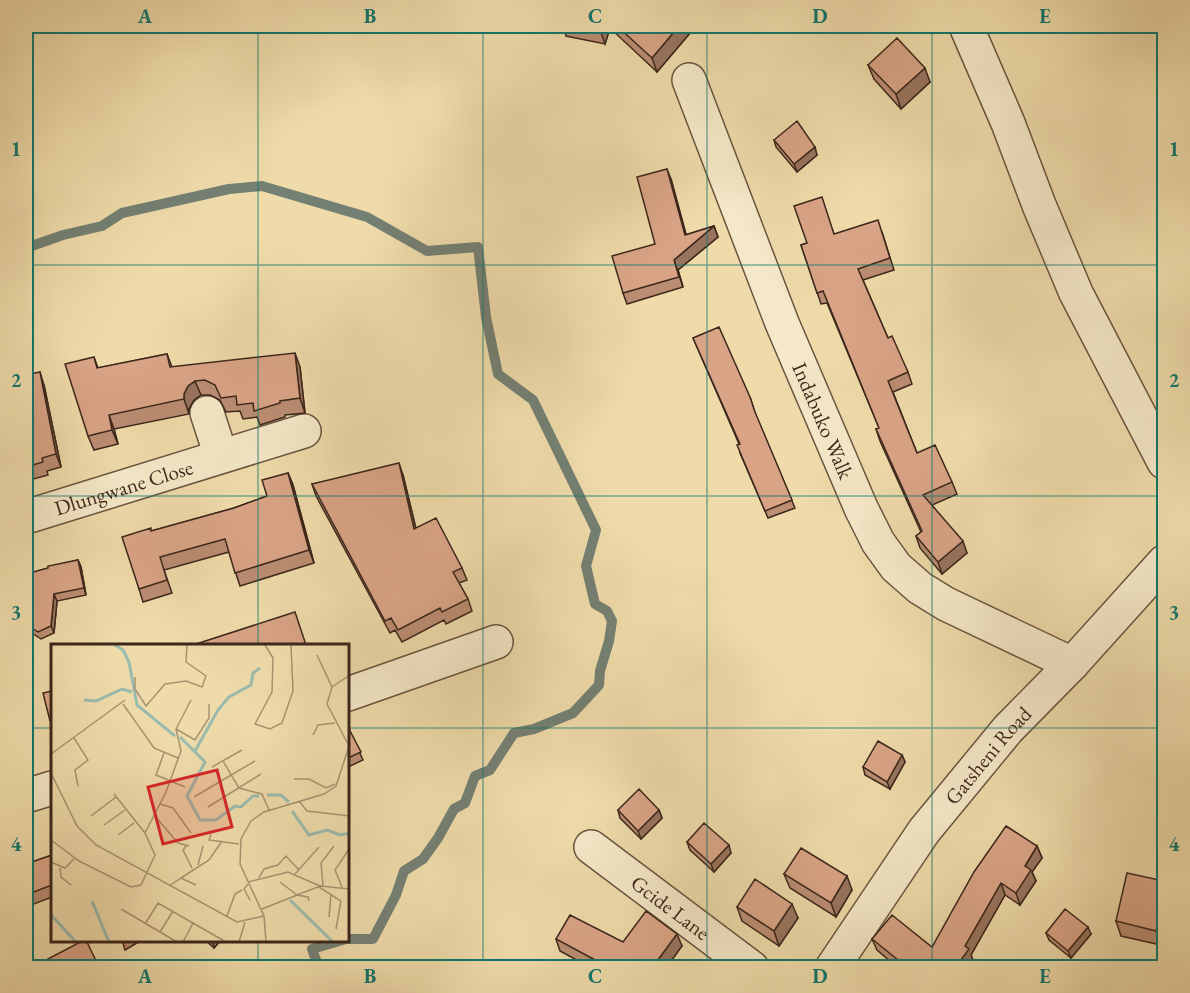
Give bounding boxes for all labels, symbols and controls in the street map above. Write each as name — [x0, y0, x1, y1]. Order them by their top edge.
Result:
text: A — [137, 3, 153, 29]
text: B — [364, 3, 376, 29]
text: C — [588, 3, 602, 29]
text: D — [812, 3, 828, 29]
text: E — [1039, 3, 1051, 29]
text: 1 — [11, 136, 21, 162]
text: 1 — [1169, 136, 1179, 162]
street label: Indabuko Walk — [787, 358, 861, 484]
text: 2 — [11, 367, 22, 393]
text: 2 — [1169, 367, 1180, 393]
street label: Dlungwane Close — [51, 453, 196, 521]
text: 3 — [11, 599, 21, 625]
text: 3 — [1169, 599, 1179, 625]
inset map — [51, 644, 350, 942]
street label: Gatsheni Road — [938, 700, 1037, 810]
text: 4 — [11, 831, 22, 857]
text: 4 — [1169, 831, 1180, 857]
street label: Gcide Lane — [626, 869, 716, 946]
text: A — [137, 963, 153, 989]
text: B — [364, 963, 376, 989]
text: C — [588, 963, 602, 989]
text: D — [812, 963, 828, 989]
text: E — [1039, 963, 1051, 989]

